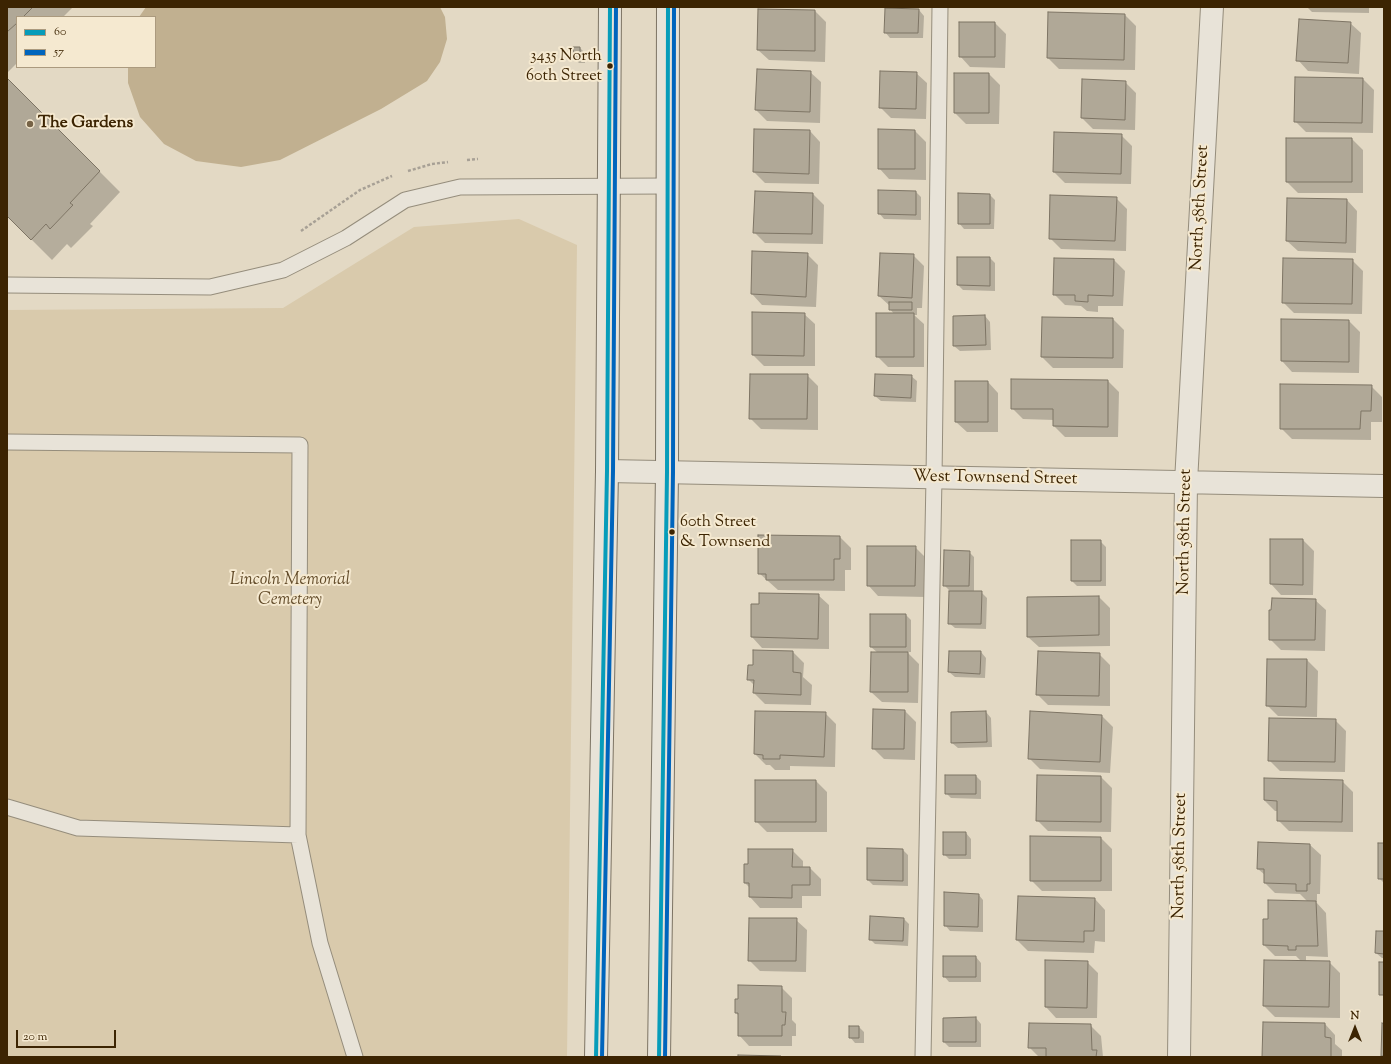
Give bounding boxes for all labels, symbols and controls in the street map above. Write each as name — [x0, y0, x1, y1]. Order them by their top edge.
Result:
legend — [16, 16, 156, 68]
text: 60 — [54, 23, 66, 41]
text: 57 — [54, 43, 64, 61]
place label: 3435 North 60th Street — [526, 47, 602, 85]
marker: 3435 North 60th Street — [605, 61, 615, 71]
place label: The Gardens — [38, 114, 133, 134]
marker: The Gardens — [25, 119, 35, 129]
street label: North 58th Street — [1188, 145, 1214, 271]
street label: West Townsend Street — [912, 467, 1078, 491]
street label: North 58th Street — [1175, 469, 1197, 595]
place label: 60th Street & Townsend — [680, 513, 770, 551]
marker: 60th Street & Townsend — [667, 527, 677, 537]
park label: Lincoln Memorial Cemetery — [230, 571, 350, 611]
street label: North 58th Street — [1170, 793, 1192, 919]
north arrow — [1335, 1008, 1375, 1048]
text: N — [1351, 1008, 1359, 1024]
scale bar — [18, 1022, 118, 1048]
text: 20 m — [23, 1028, 47, 1046]

